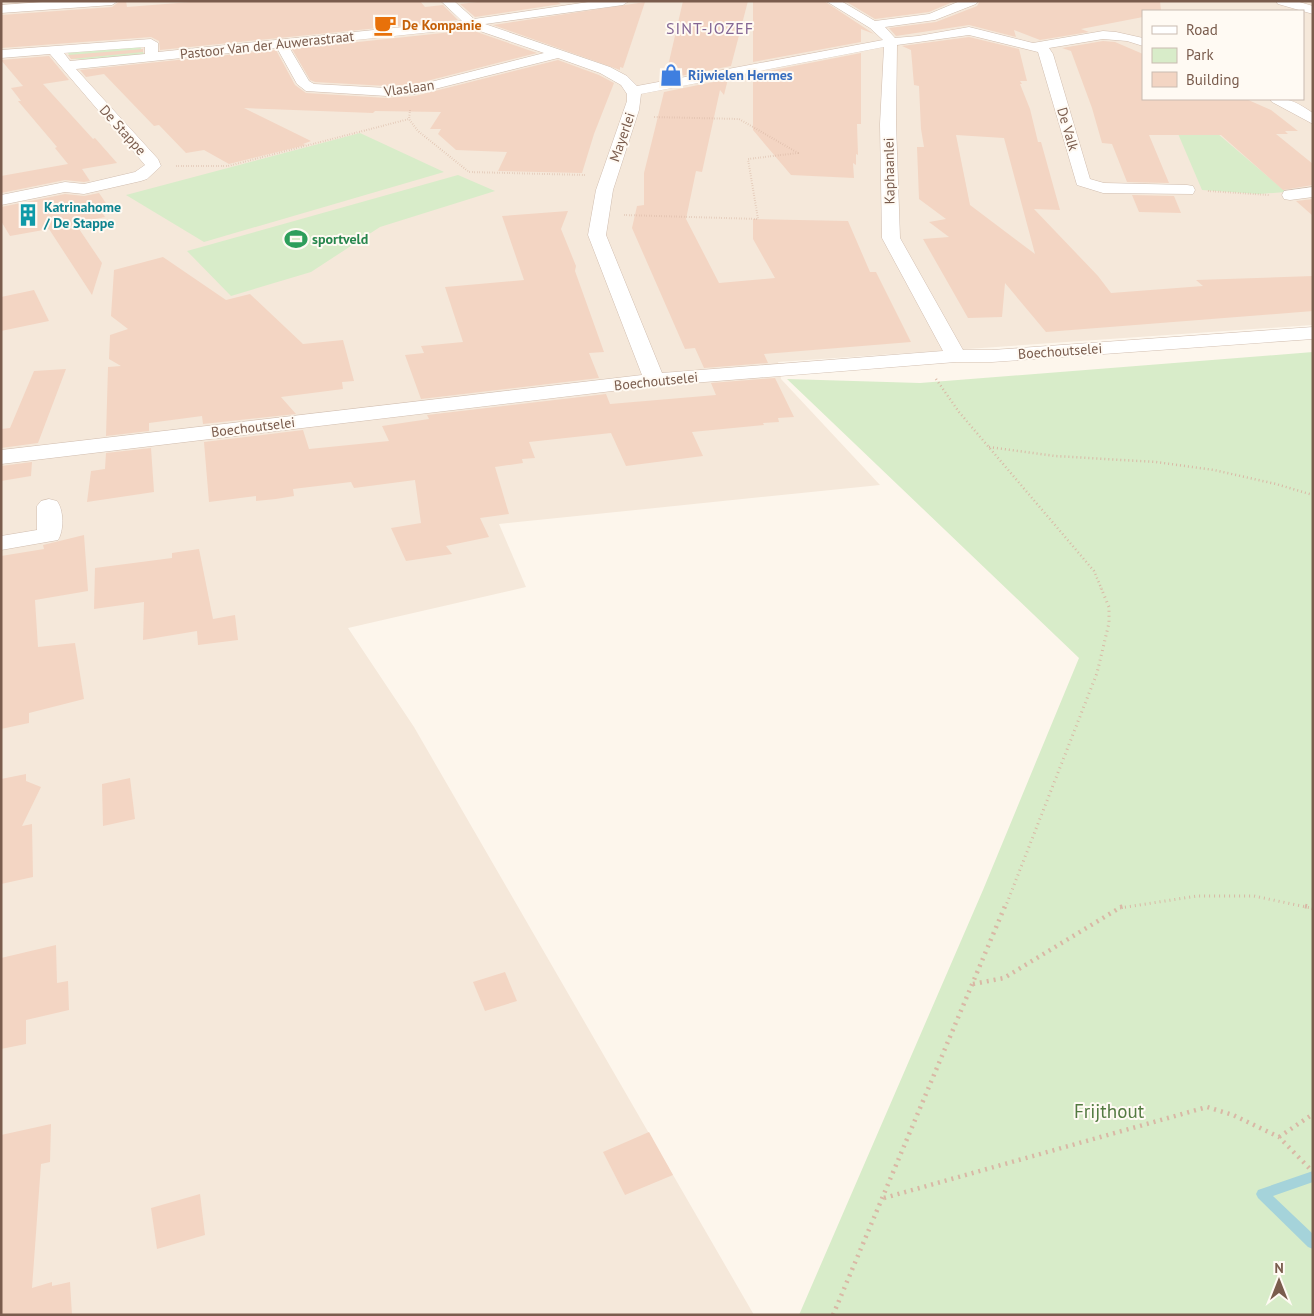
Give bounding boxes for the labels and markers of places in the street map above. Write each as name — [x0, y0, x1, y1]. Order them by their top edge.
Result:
cafe icon: De Kompanie — [372, 12, 398, 38]
place label: De Kompanie — [402, 16, 482, 34]
shop icon: Rijwielen Hermes — [658, 62, 684, 88]
place label: Rijwielen Hermes — [688, 66, 793, 84]
place label: Katrinahome / De Stappe — [43, 198, 121, 232]
building icon: Katrinahome / De Stappe — [15, 202, 41, 228]
sports icon: sportveld — [283, 226, 309, 252]
place label: sportveld — [312, 230, 368, 248]

